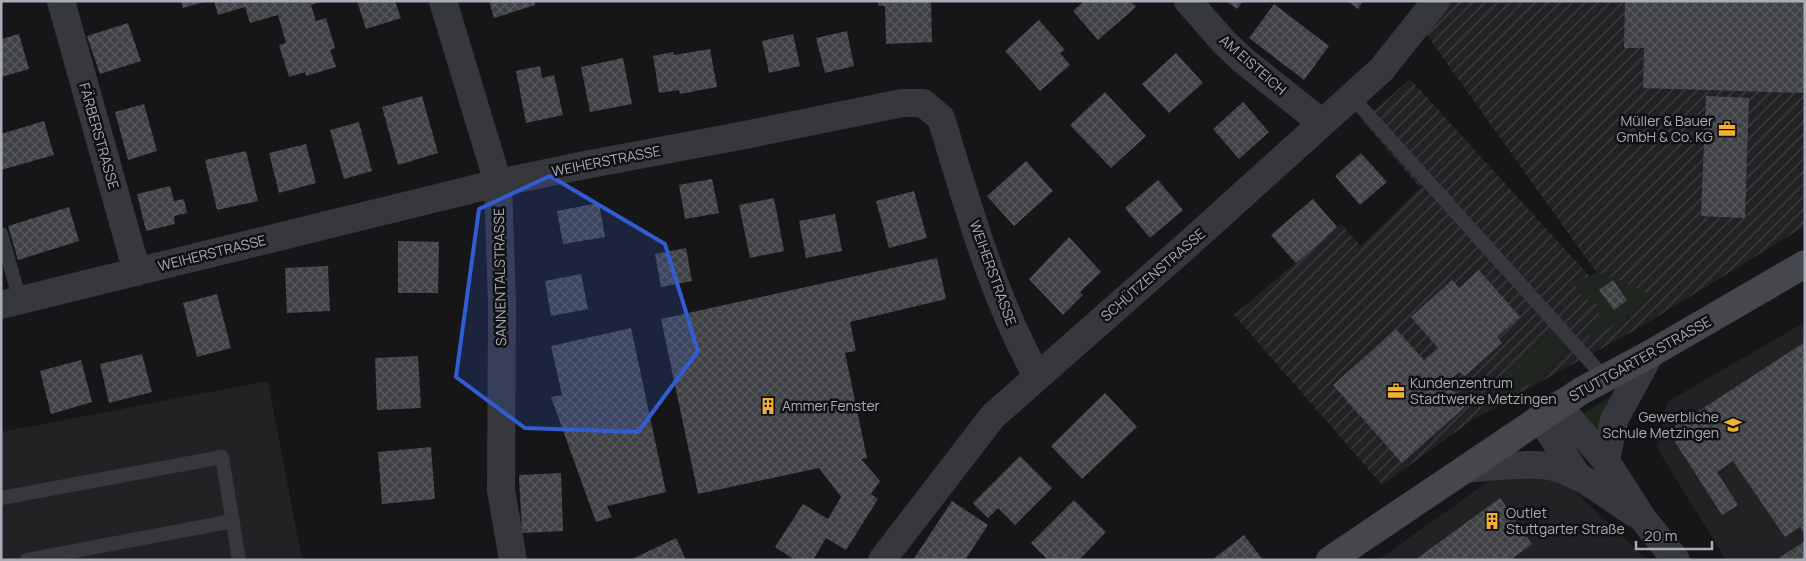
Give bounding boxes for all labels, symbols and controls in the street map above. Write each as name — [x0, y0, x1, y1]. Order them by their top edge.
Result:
street label: AM EISTEICH — [1216, 30, 1291, 99]
street label: FÄRBERSTRASSE — [75, 80, 124, 191]
place label: Müller & Bauer GmbH & Co. KG — [1617, 111, 1713, 146]
office icon: Müller & Bauer GmbH & Co. KG — [1717, 119, 1737, 139]
street label: WEIHERSTRASSE — [550, 141, 662, 180]
street label: SANNENTALSTRASSE — [489, 208, 510, 346]
street label: WEIHERSTRASSE — [966, 218, 1021, 328]
street label: SCHÜTZENSTRASSE — [1096, 224, 1209, 325]
street label: WEIHERSTRASSE — [156, 230, 268, 275]
street label: STUTTGARTER STRASSE — [1565, 312, 1714, 406]
place label: Kundenzentrum Stadtwerke Metzingen — [1410, 373, 1557, 408]
office icon: Kundenzentrum Stadtwerke Metzingen — [1386, 381, 1406, 401]
building icon: Ammer Fenster — [758, 396, 778, 416]
place label: Ammer Fenster — [782, 396, 880, 415]
place label: Gewerbliche Schule Metzingen — [1603, 407, 1719, 442]
school or university icon: Gewerbliche Schule Metzingen — [1723, 415, 1743, 435]
place label: Outlet Stuttgarter Straße — [1506, 503, 1625, 538]
building icon: Outlet Stuttgarter Straße — [1482, 511, 1502, 531]
scale bar — [1636, 518, 1712, 550]
text: 20 m — [1644, 525, 1677, 546]

